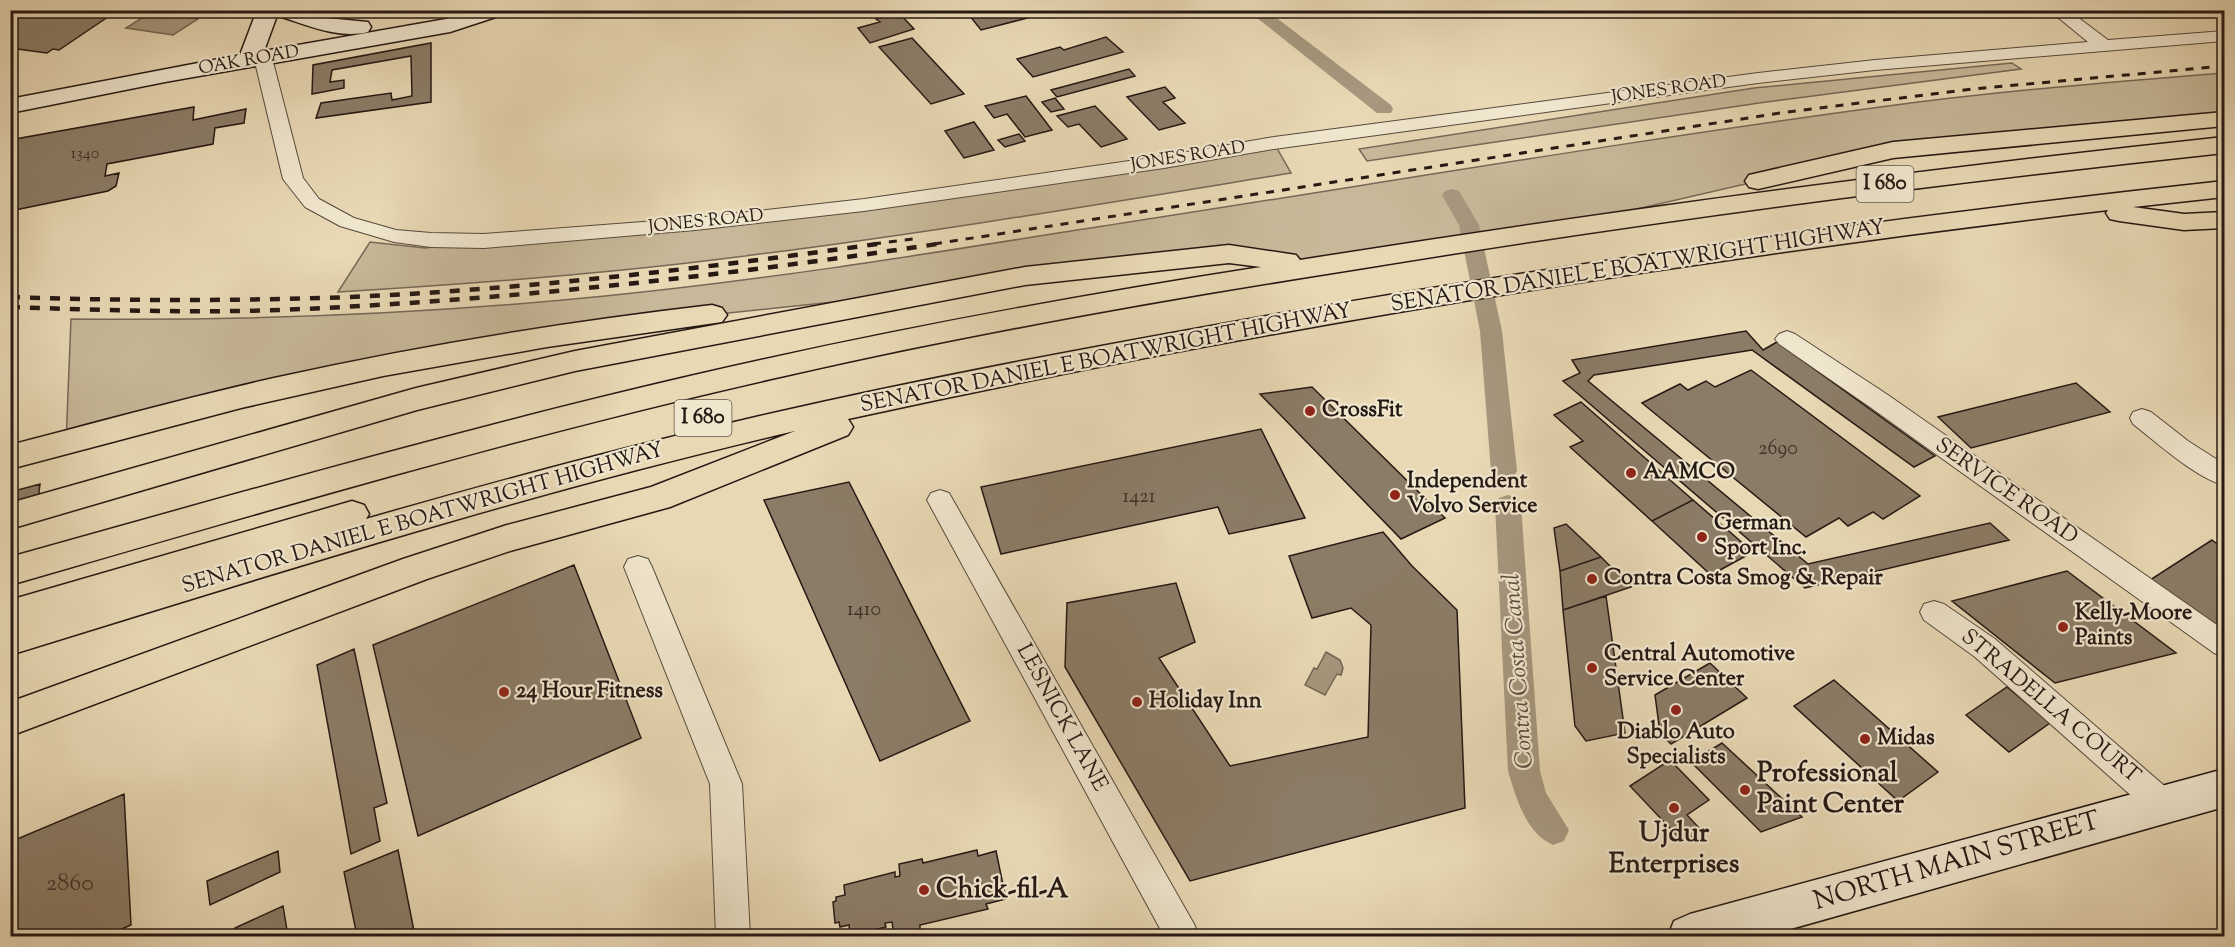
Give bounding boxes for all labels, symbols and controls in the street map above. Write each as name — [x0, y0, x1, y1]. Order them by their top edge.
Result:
street label: OAK ROAD — [197, 39, 301, 83]
street label: JONES ROAD — [1609, 69, 1728, 111]
street label: JONES ROAD — [1128, 135, 1247, 179]
house number: 1340 — [71, 143, 99, 166]
road number: I 680 — [1856, 166, 1914, 202]
street label: JONES ROAD — [646, 203, 765, 241]
street label: SENATOR DANIEL E BOATWRIGHT HIGHWAY — [1389, 212, 1888, 322]
street label: SENATOR DANIEL E BOATWRIGHT HIGHWAY — [858, 296, 1355, 422]
place label: CrossFit — [1322, 395, 1403, 427]
road number: I 680 — [674, 400, 732, 436]
marker: CrossFit — [1303, 404, 1317, 418]
street label: SERVICE ROAD — [1928, 431, 2084, 553]
street label: SENATOR DANIEL E BOATWRIGHT HIGHWAY — [178, 435, 668, 603]
house number: 2690 — [1758, 435, 1798, 464]
place label: AAMCO — [1643, 457, 1735, 489]
place label: Independent Volvo Service — [1407, 466, 1537, 523]
marker: AAMCO — [1624, 466, 1638, 480]
house number: 1421 — [1122, 483, 1156, 512]
marker: Independent Volvo Service — [1388, 488, 1402, 502]
place label: German Sport Inc. — [1714, 508, 1807, 565]
marker: German Sport Inc. — [1695, 530, 1709, 544]
place label: Contra Costa Smog & Repair — [1604, 563, 1883, 595]
water label: Contra Costa Canal — [1495, 572, 1543, 770]
marker: Contra Costa Smog & Repair — [1585, 572, 1599, 586]
house number: 1410 — [847, 596, 881, 625]
place label: Kelly-Moore Paints — [2075, 598, 2192, 655]
marker: Kelly-Moore Paints — [2056, 620, 2070, 634]
street label: STRADELLA COURT — [1953, 622, 2147, 792]
street label: LESNICK LANE — [1007, 638, 1115, 798]
place label: Central Automotive Service Center — [1604, 639, 1795, 696]
marker: Central Automotive Service Center — [1585, 661, 1599, 675]
place label: 24 Hour Fitness — [516, 676, 663, 708]
marker: 24 Hour Fitness — [497, 685, 511, 699]
place label: Holiday Inn — [1149, 686, 1262, 718]
marker: Holiday Inn — [1130, 695, 1144, 709]
marker: Diablo Auto Specialists — [1669, 703, 1683, 717]
place label: Diablo Auto Specialists — [1617, 717, 1735, 774]
place label: Midas — [1877, 723, 1935, 755]
marker: Midas — [1858, 732, 1872, 746]
place label: Professional Paint Center — [1757, 755, 1905, 825]
marker: Professional Paint Center — [1738, 783, 1752, 797]
marker: Ujdur Enterprises — [1667, 801, 1681, 815]
street label: NORTH MAIN STREET — [1809, 802, 2105, 922]
place label: Ujdur Enterprises — [1609, 815, 1740, 885]
house number: 2860 — [46, 867, 94, 901]
place label: Chick-fil-A — [936, 871, 1068, 910]
marker: Chick-fil-A — [917, 883, 931, 897]

